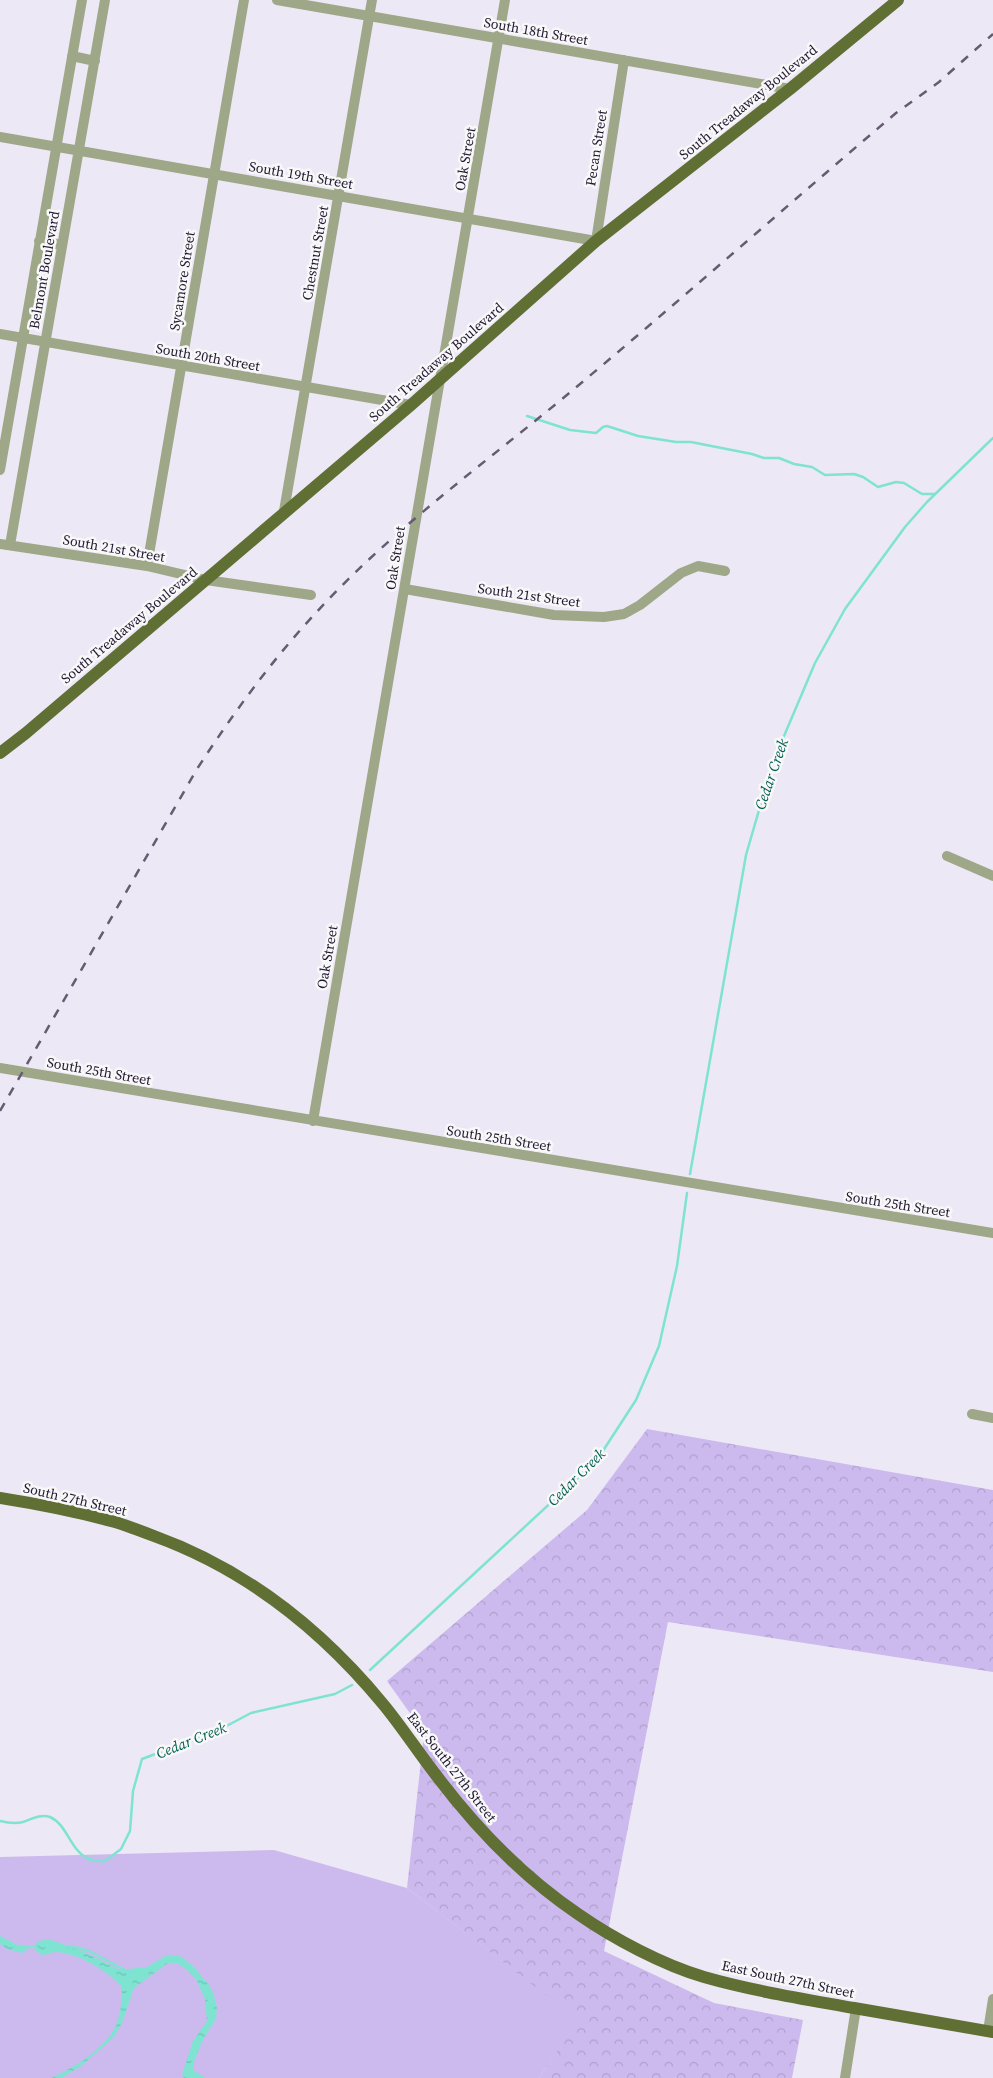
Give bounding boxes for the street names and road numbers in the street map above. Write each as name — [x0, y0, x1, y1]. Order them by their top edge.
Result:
street label: South 18th Street — [482, 12, 590, 50]
street label: South Treadaway Boulevard — [675, 40, 821, 164]
street label: Pecan Street — [580, 108, 612, 188]
street label: Oak Street — [450, 125, 480, 192]
street label: South 19th Street — [247, 156, 355, 194]
street label: Chestnut Street — [297, 204, 333, 302]
street label: Belmont Boulevard — [24, 209, 64, 331]
street label: Sycamore Street — [164, 229, 200, 332]
street label: South Treadaway Boulevard — [364, 298, 508, 426]
street label: South 20th Street — [154, 338, 262, 376]
street label: Oak Street — [380, 524, 410, 591]
street label: South 21st Street — [61, 529, 167, 567]
street label: South Treadaway Boulevard — [56, 562, 202, 688]
street label: South 21st Street — [477, 578, 582, 612]
street label: Oak Street — [312, 923, 342, 990]
street label: South 25th Street — [45, 1052, 153, 1090]
street label: South 25th Street — [445, 1120, 553, 1156]
street label: South 25th Street — [844, 1186, 952, 1222]
street label: South 27th Street — [21, 1477, 129, 1521]
street label: East South 27th Street — [403, 1708, 502, 1827]
street label: East South 27th Street — [720, 1955, 857, 2003]

